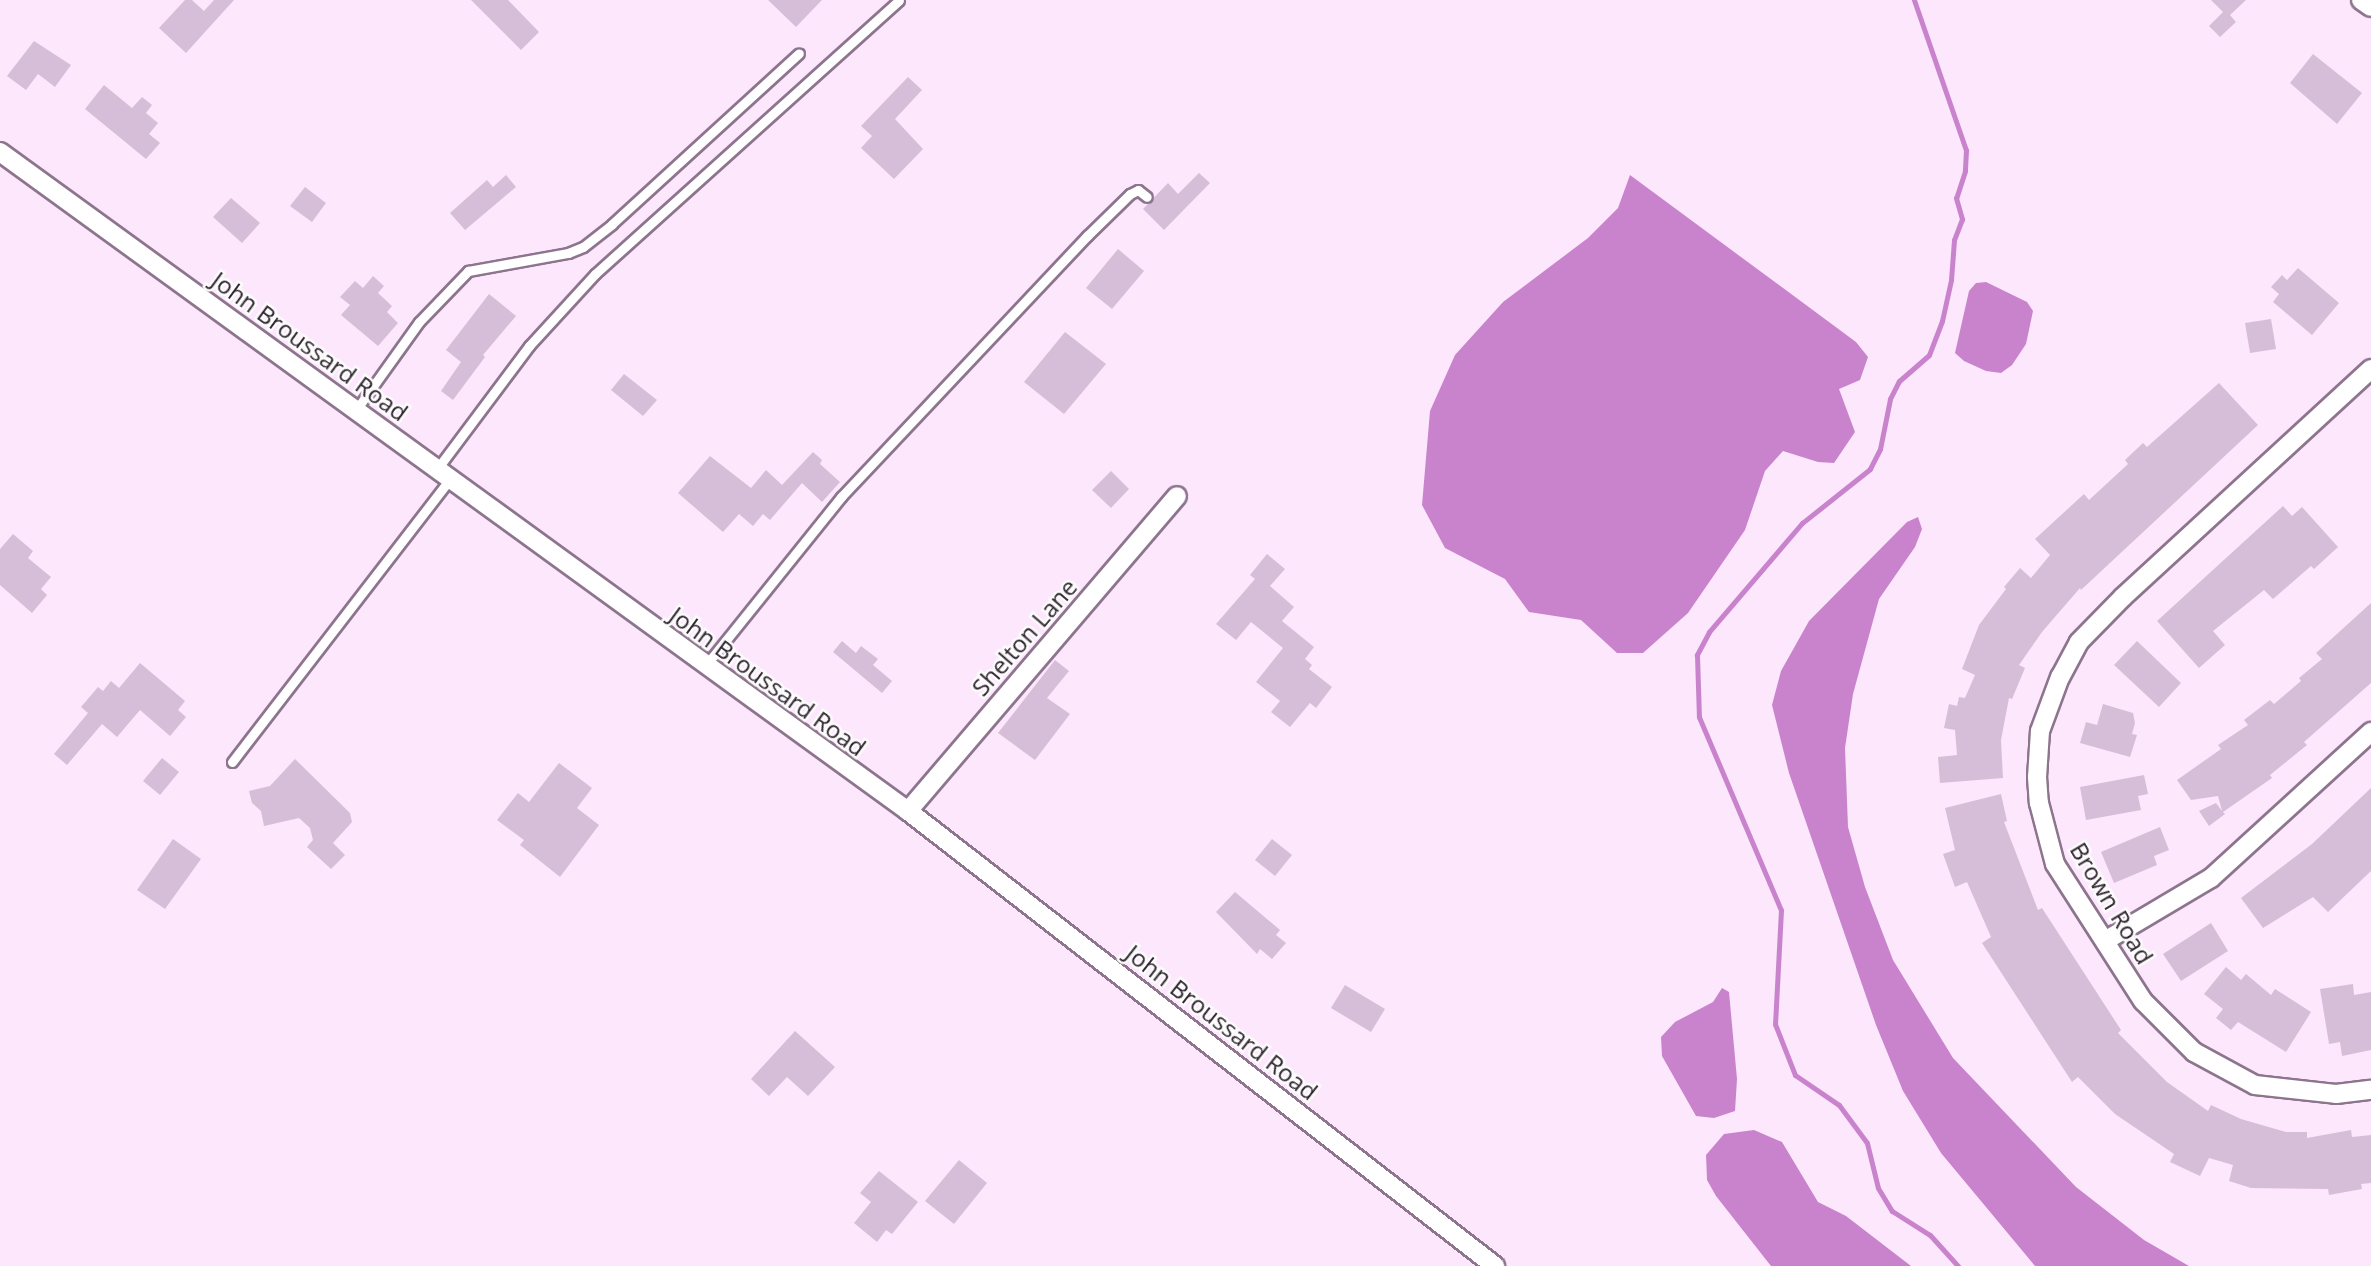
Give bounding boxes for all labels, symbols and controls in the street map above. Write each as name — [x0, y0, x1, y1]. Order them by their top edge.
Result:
street label: John Broussard Road — [206, 265, 414, 427]
street label: Shelton Lane — [965, 573, 1083, 701]
street label: John Broussard Road — [664, 600, 872, 762]
street label: Brown Road — [2064, 837, 2160, 969]
street label: John Broussard Road — [1120, 938, 1324, 1106]

